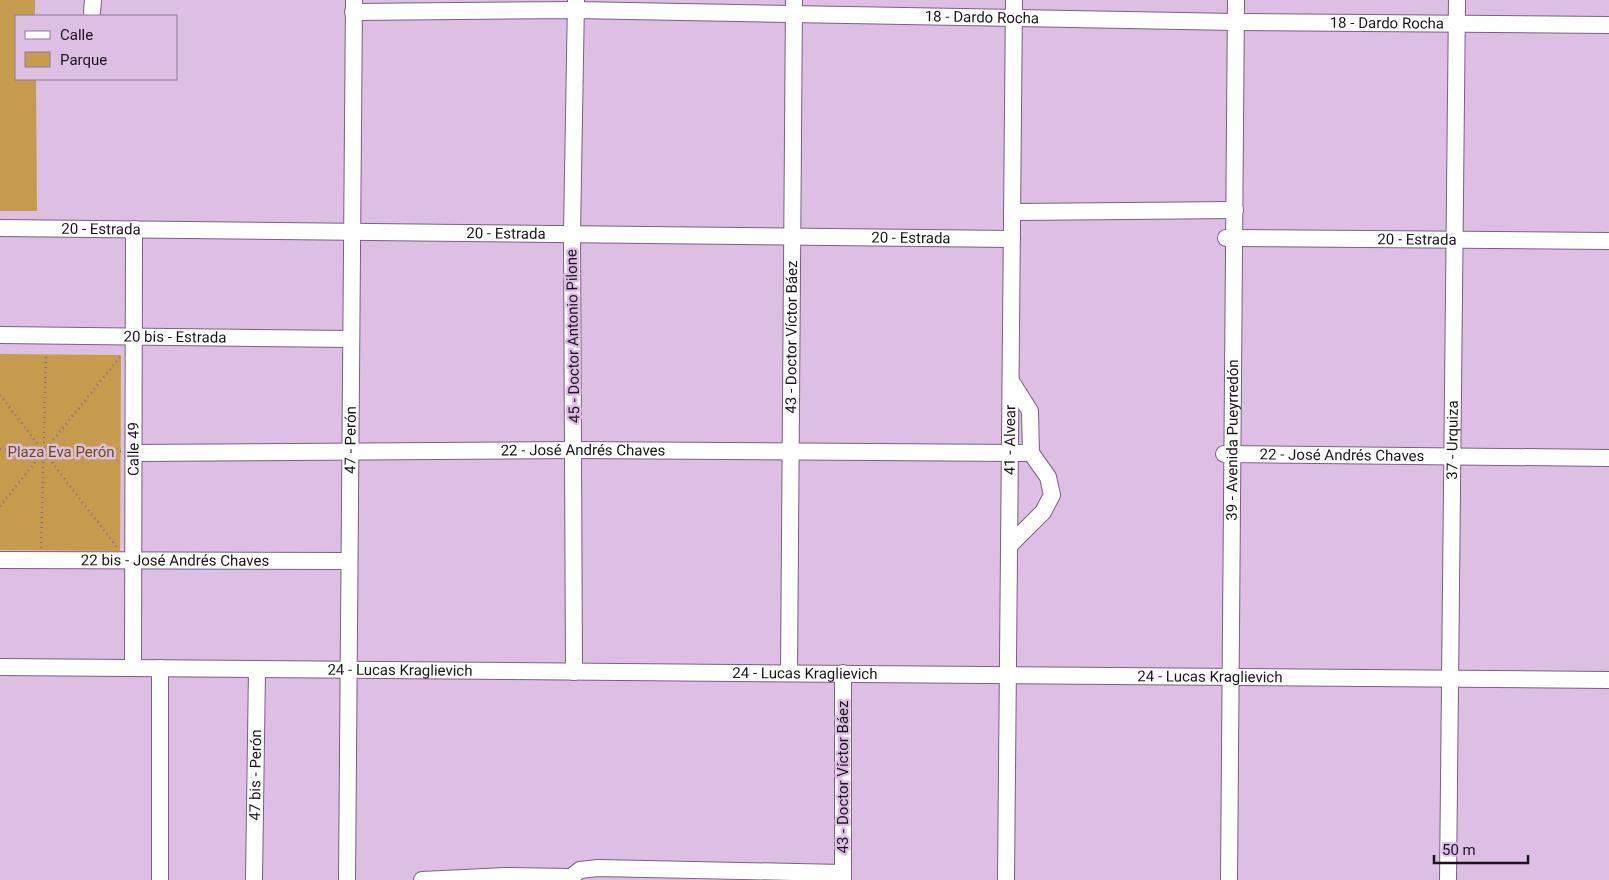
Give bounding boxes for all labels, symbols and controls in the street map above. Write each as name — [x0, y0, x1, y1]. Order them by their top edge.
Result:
street label: 18 - Dardo Rocha — [925, 7, 1039, 27]
street label: 18 - Dardo Rocha — [1330, 14, 1444, 33]
legend — [15, 15, 178, 80]
text: Calle — [60, 26, 93, 44]
text: Parque — [60, 51, 107, 69]
street label: 20 - Estrada — [61, 220, 141, 239]
street label: 20 - Estrada — [466, 224, 546, 243]
street label: 20 - Estrada — [871, 228, 951, 247]
street label: 20 - Estrada — [1377, 230, 1457, 249]
street label: 45 - Doctor Antonio Pilone — [562, 249, 584, 423]
street label: 43 - Doctor Víctor Báez — [782, 260, 801, 414]
street label: 20 bis - Estrada — [123, 327, 227, 347]
street label: 39 - Avenida Pueyrredón — [1223, 359, 1242, 521]
street label: 37 - Urquiza — [1443, 400, 1462, 480]
street label: 41 - Alvear — [1001, 405, 1019, 475]
street label: 47 - Perón — [341, 406, 360, 474]
street label: Calle 49 — [124, 422, 143, 476]
street label: 22 - José Andrés Chaves — [501, 441, 665, 460]
park label: Plaza Eva Perón — [7, 443, 115, 461]
street label: 22 - José Andrés Chaves — [1260, 445, 1424, 465]
street label: 22 bis - José Andrés Chaves — [81, 551, 269, 570]
street label: 24 - Lucas Kraglievich — [327, 661, 473, 680]
street label: 24 - Lucas Kraglievich — [732, 664, 878, 683]
street label: 24 - Lucas Kraglievich — [1137, 667, 1283, 686]
street label: 43 - Doctor Víctor Báez — [834, 701, 852, 853]
street label: 47 bis - Perón — [246, 729, 265, 821]
scale bar — [1434, 832, 1528, 864]
text: 50 m — [1442, 841, 1476, 859]

